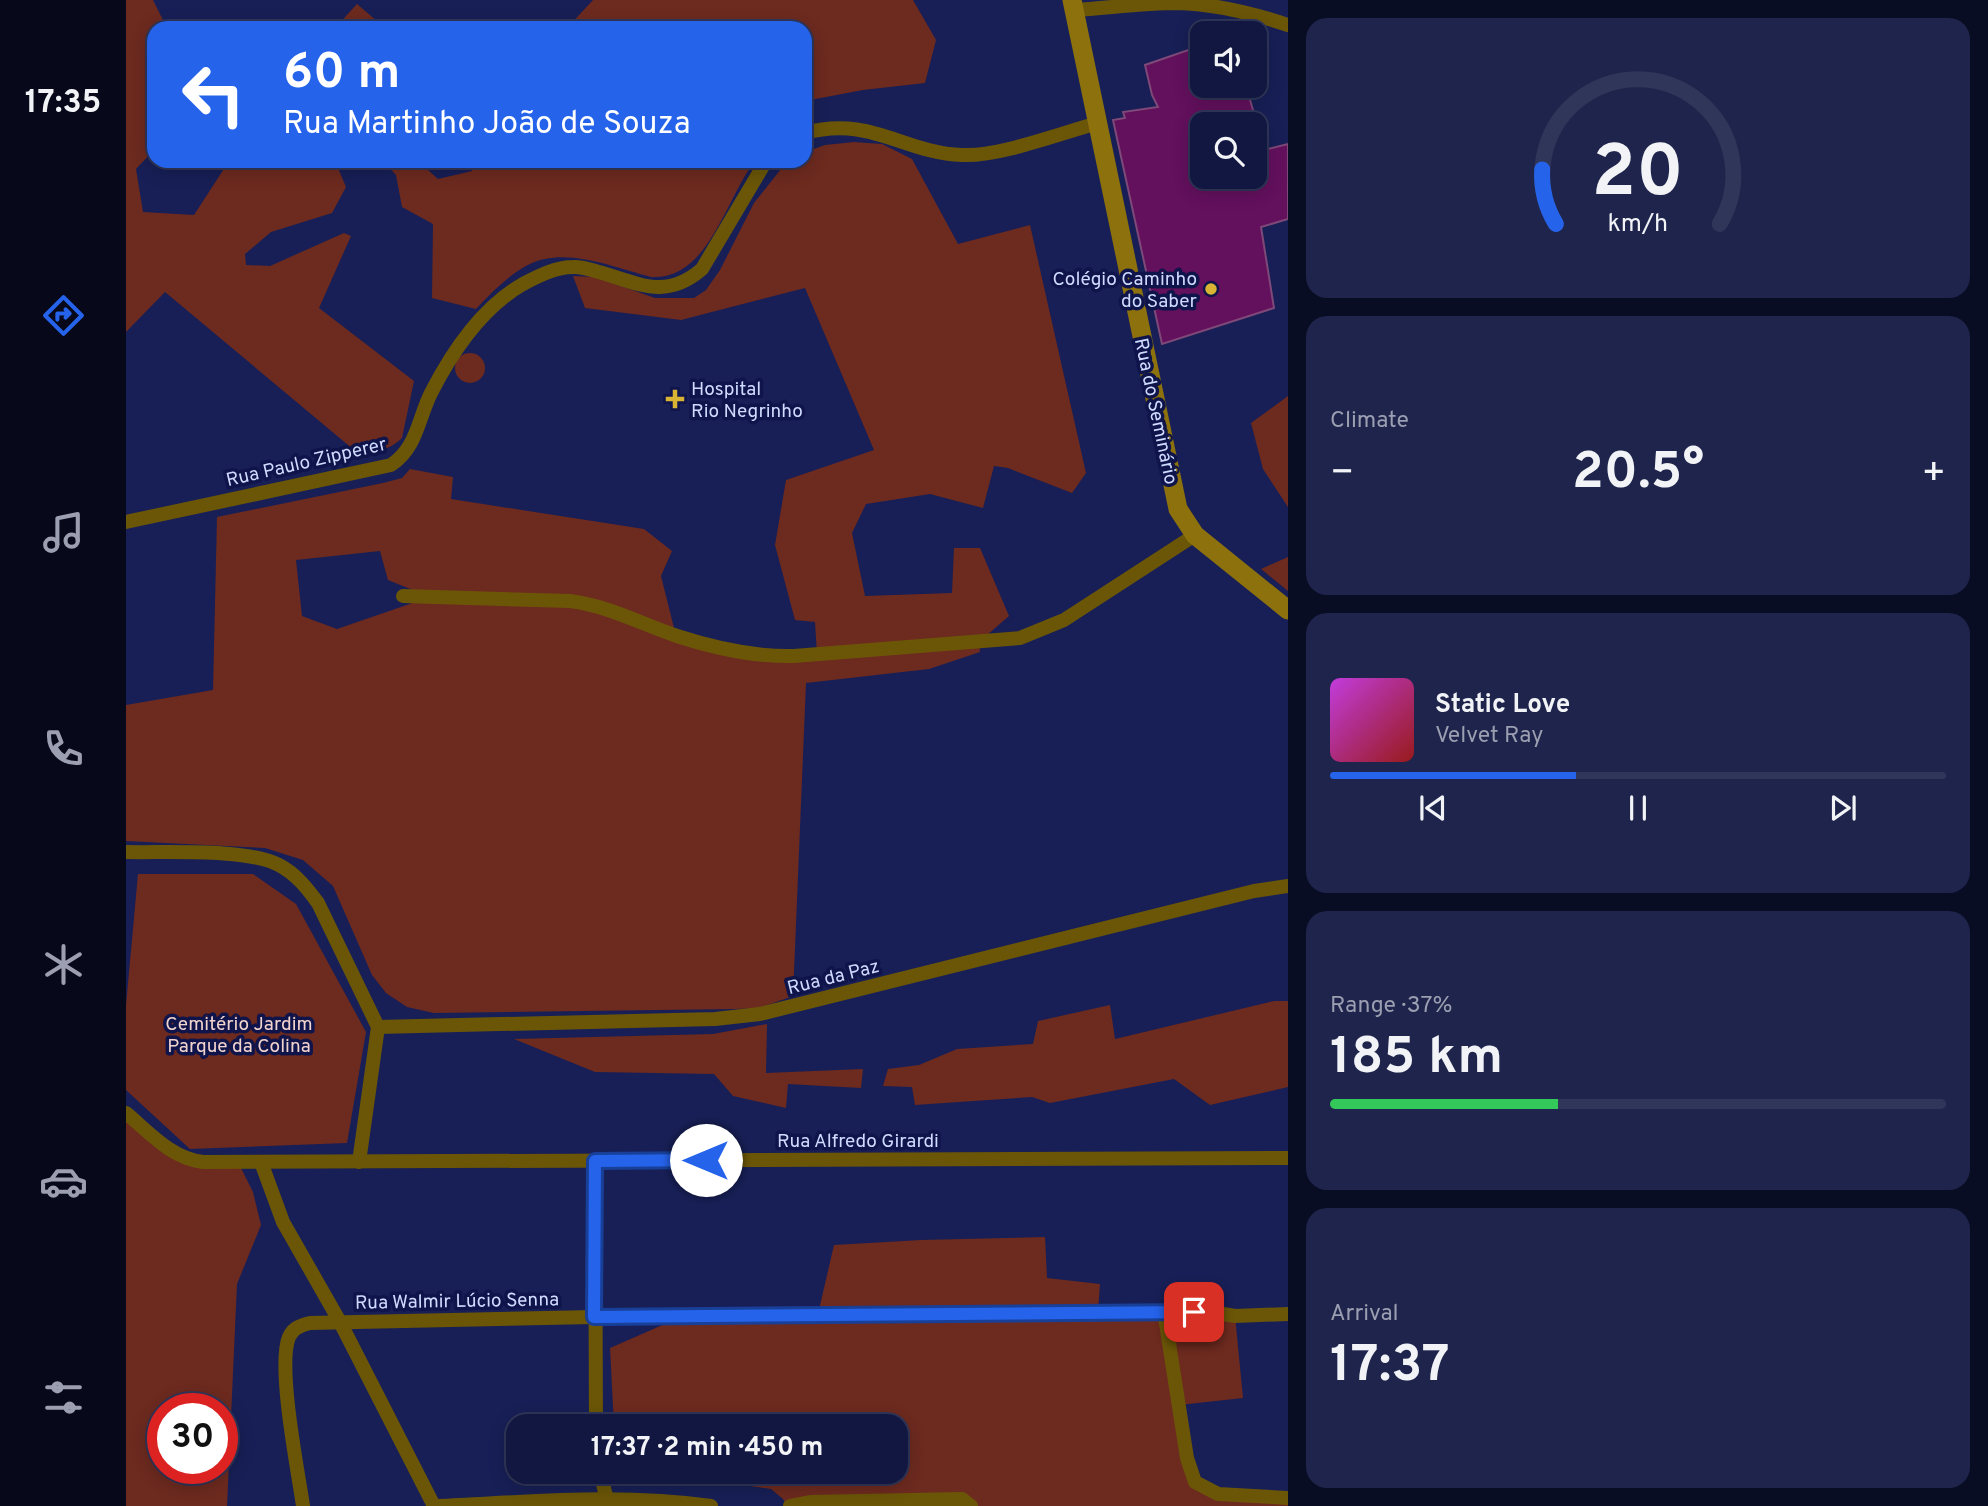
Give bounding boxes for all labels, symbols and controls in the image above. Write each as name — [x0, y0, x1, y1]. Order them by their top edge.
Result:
map controls — [1190, 21, 1267, 189]
button: sound — [1190, 21, 1267, 98]
text: 60 m — [283, 44, 401, 106]
icon: left — [168, 49, 259, 140]
text: 17:35 — [25, 84, 101, 124]
text: Rua Martinho João de Souza — [283, 105, 691, 145]
button: search — [1190, 112, 1267, 189]
text: 20 — [1592, 130, 1684, 222]
text: km/h — [1608, 209, 1668, 241]
place label: Colégio Caminho do Saber — [1052, 268, 1198, 314]
marker: Colégio Caminho do Saber — [1203, 281, 1219, 297]
icon: directions — [39, 291, 88, 340]
street label: Rua do Seminário — [1128, 336, 1182, 487]
place label: Hospital Rio Negrinho — [691, 378, 803, 424]
marker: Hospital Rio Negrinho — [665, 389, 685, 409]
text: Climate — [1330, 407, 1409, 436]
street label: Rua Paulo Zipperer — [224, 433, 390, 493]
text: 20.5° — [1572, 441, 1704, 507]
text: − — [1330, 450, 1355, 499]
text: + — [1921, 450, 1946, 499]
icon: music — [39, 508, 88, 557]
text: Static Love — [1435, 689, 1570, 722]
text: Velvet Ray — [1435, 722, 1543, 751]
icon: phone — [39, 724, 88, 773]
icon: previous — [1414, 789, 1452, 827]
icon: pause — [1619, 789, 1657, 827]
icon: next — [1824, 789, 1862, 827]
icon: climate — [39, 940, 88, 989]
street label: Rua da Paz — [785, 955, 882, 1001]
text: Range · 37% — [1330, 992, 1452, 1021]
park label: Cemitério Jardim Parque da Colina — [165, 1013, 313, 1059]
text: 185 km — [1330, 1026, 1503, 1092]
position arrow — [669, 1123, 743, 1197]
street label: Rua Alfredo Girardi — [777, 1130, 939, 1154]
icon: car — [39, 1157, 88, 1206]
pin — [1164, 1282, 1224, 1342]
street label: Rua Walmir Lúcio Senna — [355, 1288, 559, 1316]
icon: arrive — [1175, 1293, 1213, 1331]
text: Arrival — [1330, 1300, 1399, 1329]
text: 17:37 — [1330, 1334, 1450, 1400]
icon: filters — [39, 1373, 88, 1422]
speed limit sign: 30 — [147, 1393, 238, 1484]
text: 17:37 · 2 min · 450 m — [591, 1432, 823, 1465]

